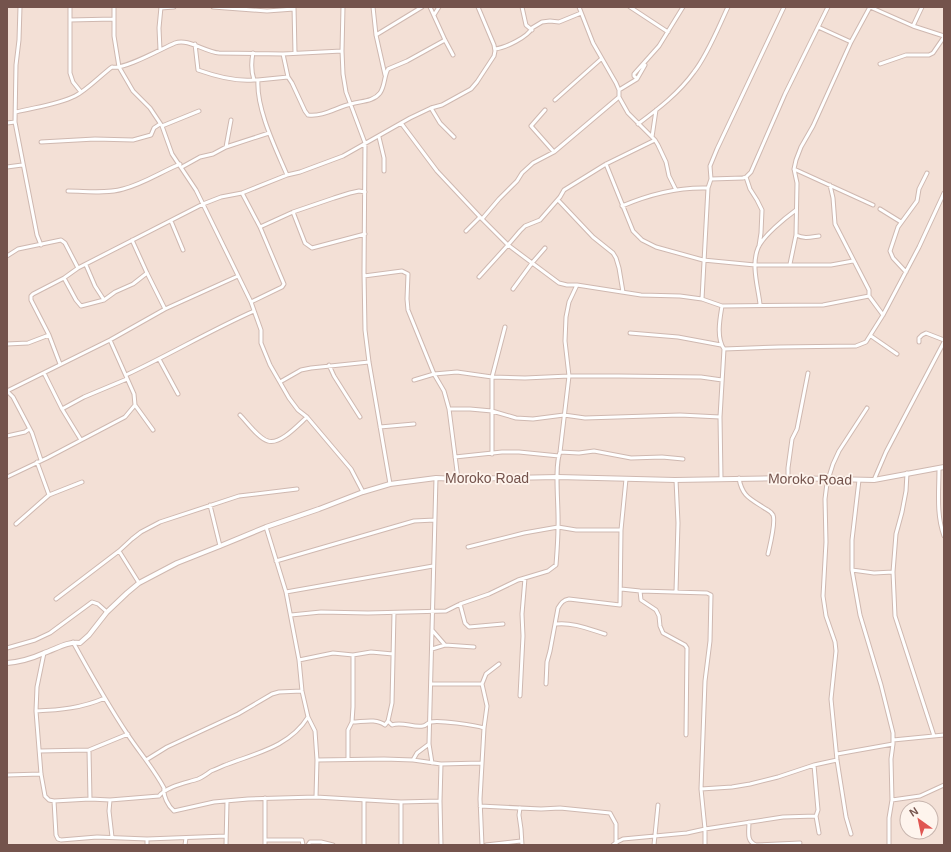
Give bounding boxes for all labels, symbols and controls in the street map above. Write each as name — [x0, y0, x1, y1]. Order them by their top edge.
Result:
street label: Moroko Road — [445, 470, 529, 486]
street label: Moroko Road — [768, 470, 852, 488]
north arrow — [899, 800, 939, 840]
text: N — [907, 804, 920, 819]

